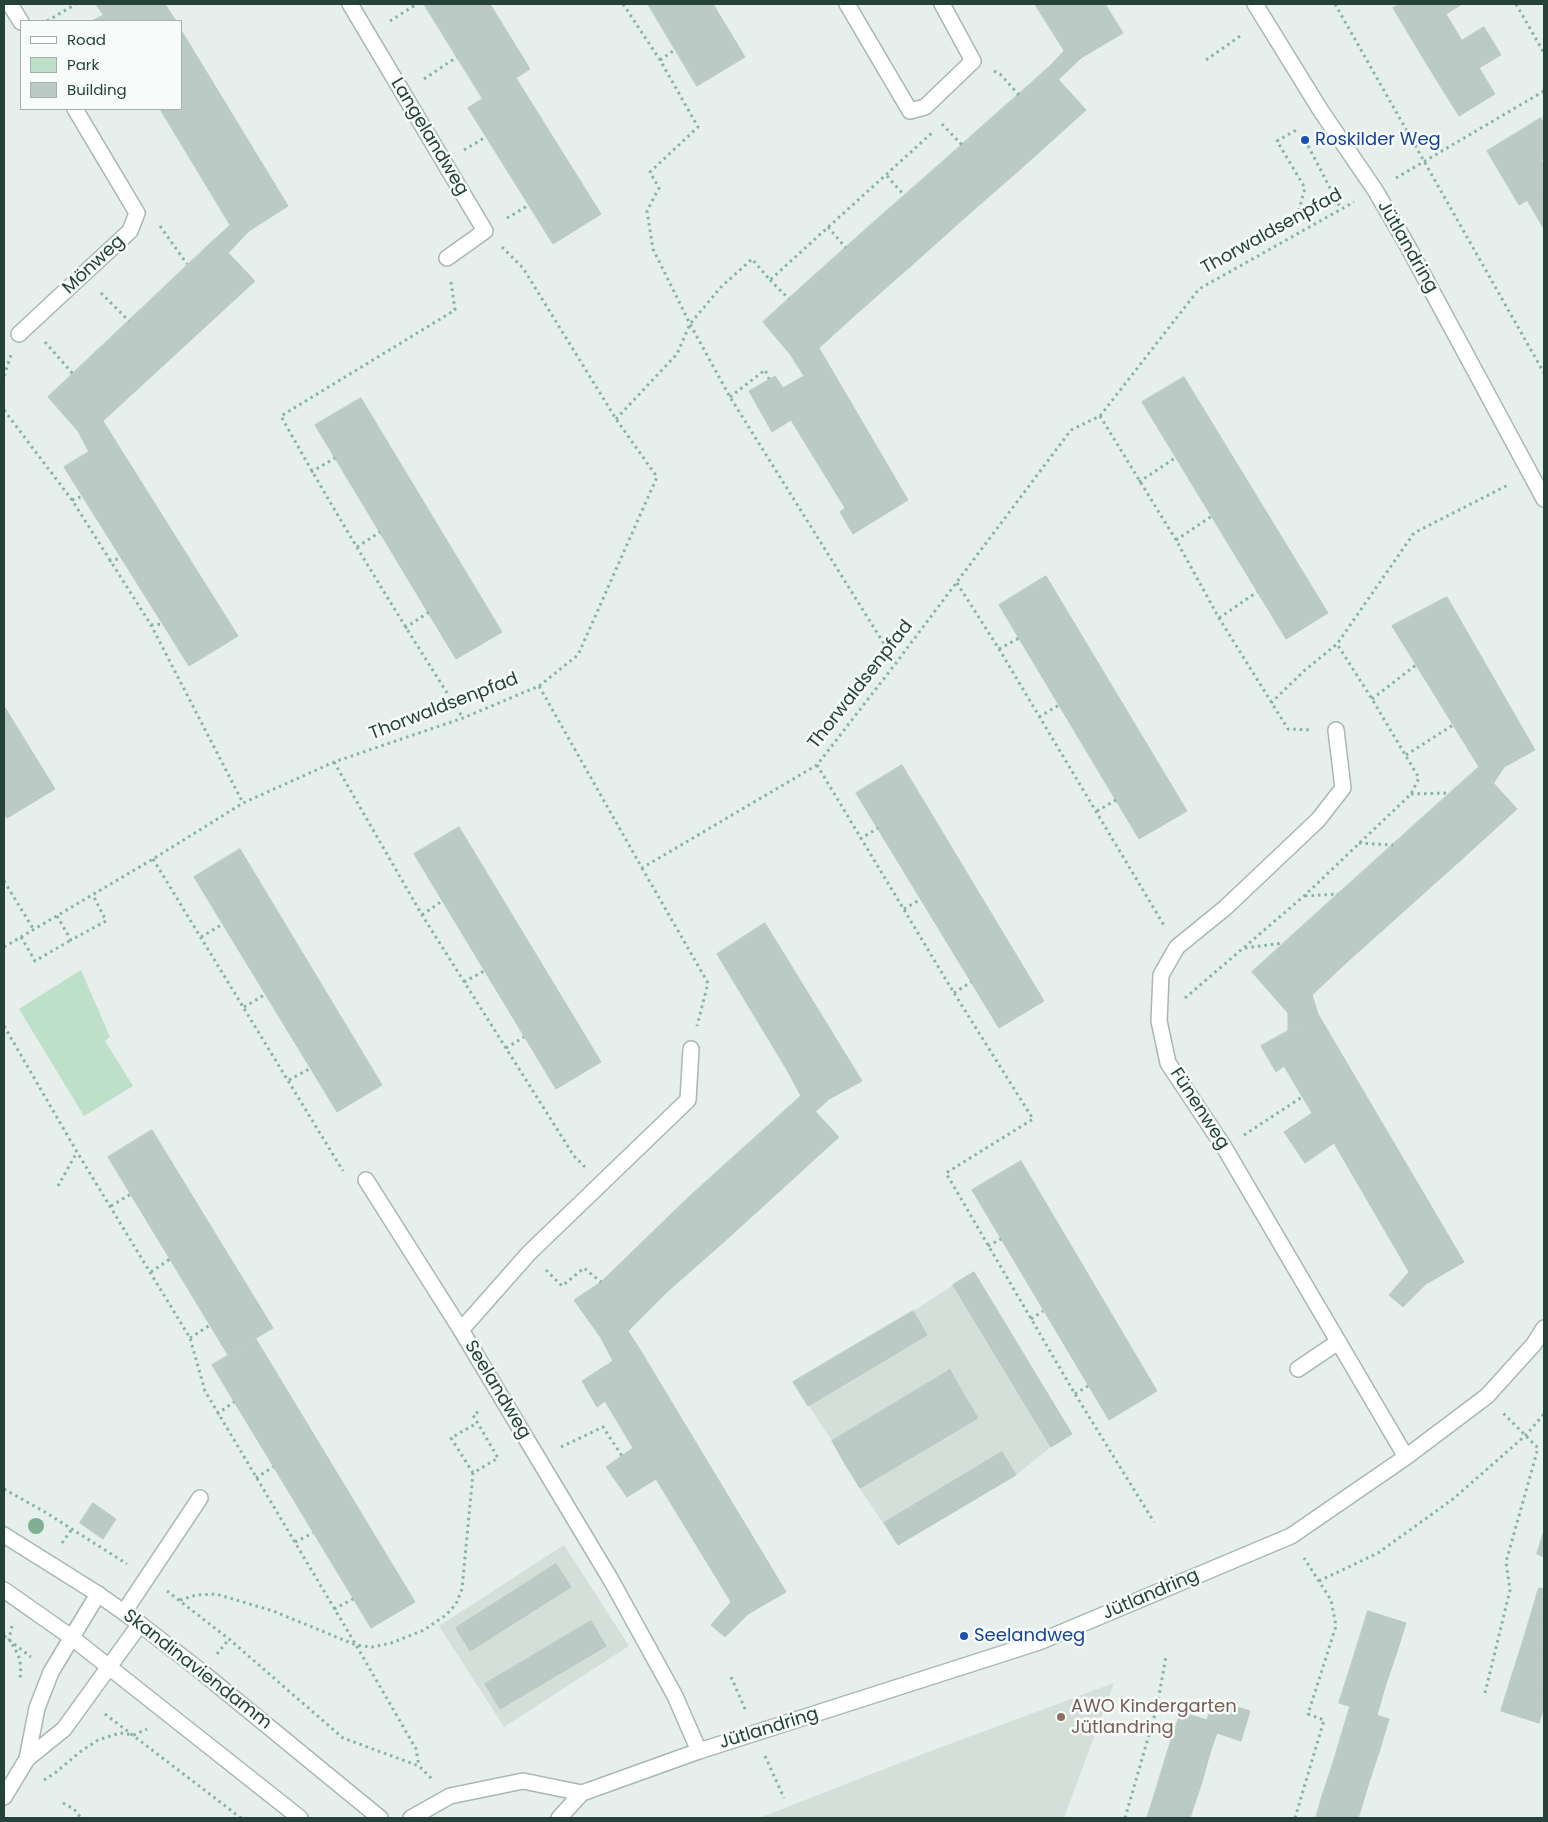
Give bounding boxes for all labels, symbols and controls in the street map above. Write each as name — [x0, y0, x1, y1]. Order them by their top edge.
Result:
legend — [20, 20, 182, 110]
text: Road — [67, 29, 106, 50]
text: Park — [67, 54, 99, 75]
street label: Langelandweg — [385, 74, 473, 200]
text: Building — [67, 79, 127, 100]
place label: Roskilder Weg — [1315, 129, 1441, 151]
marker: Roskilder Weg — [1299, 134, 1311, 146]
street label: Thorwaldsenpfad — [1198, 184, 1346, 280]
street label: Jütlandring — [1372, 197, 1442, 297]
street label: Mönweg — [59, 231, 129, 299]
street label: Thorwaldsenpfad — [804, 616, 918, 754]
street label: Thorwaldsenpfad — [367, 669, 521, 745]
street label: Fünenweg — [1165, 1064, 1233, 1154]
street label: Seelandweg — [459, 1337, 535, 1443]
street label: Jütlandring — [1100, 1565, 1202, 1625]
street label: Skandinaviendamm — [118, 1605, 276, 1735]
place label: Seelandweg — [974, 1625, 1085, 1647]
marker: Seelandweg — [958, 1630, 970, 1642]
place label: AWO Kindergarten Jütlandring — [1071, 1696, 1237, 1738]
street label: Jütlandring — [717, 1704, 821, 1754]
marker: AWO Kindergarten Jütlandring — [1055, 1711, 1067, 1723]

